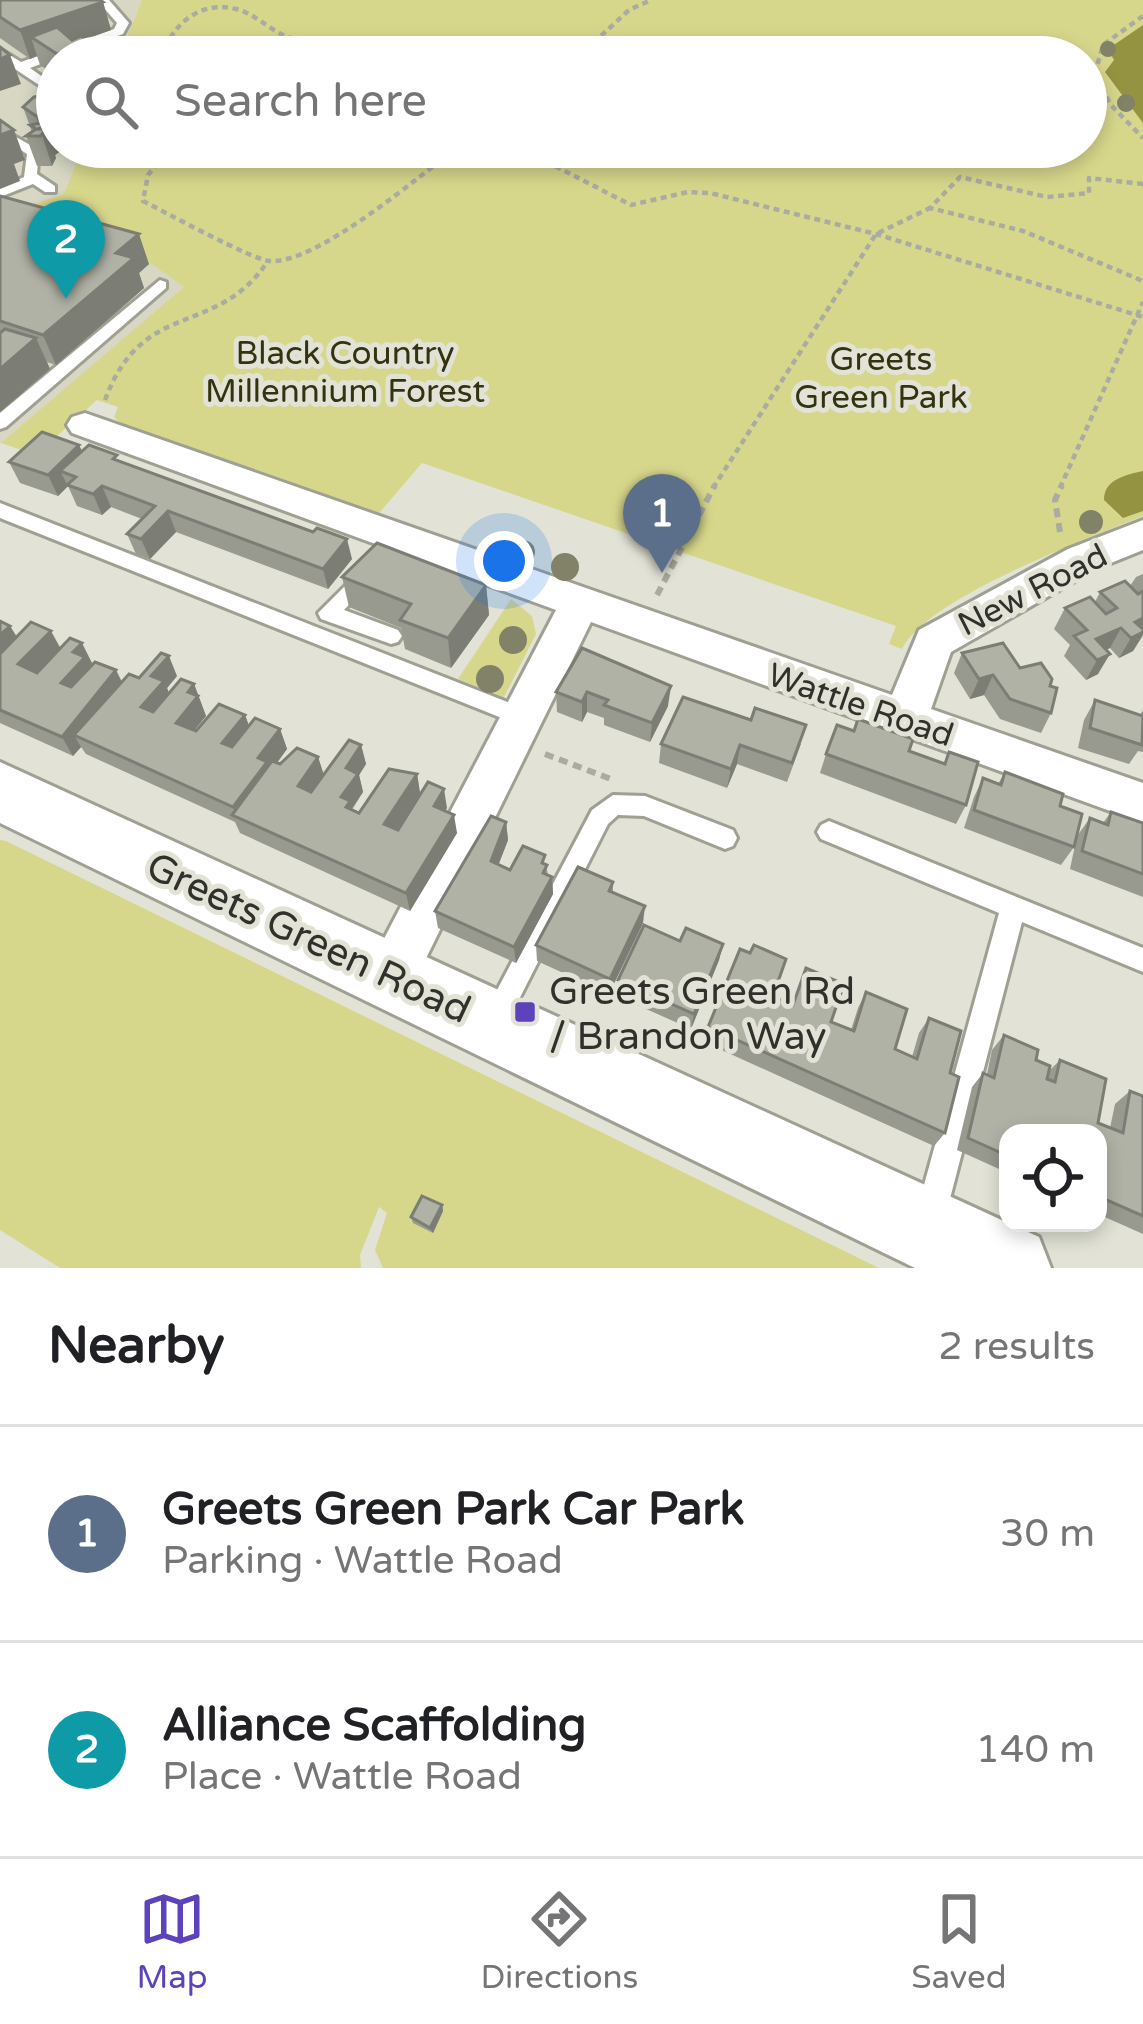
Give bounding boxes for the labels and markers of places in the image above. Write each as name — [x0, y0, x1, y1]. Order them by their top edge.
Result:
pin: 2 — [27, 200, 105, 299]
pin: 1 — [623, 474, 701, 573]
place label: Greets Green Rd / Brandon Way — [549, 968, 855, 1060]
marker: Greets Green Rd / Brandon Way — [512, 999, 538, 1025]

